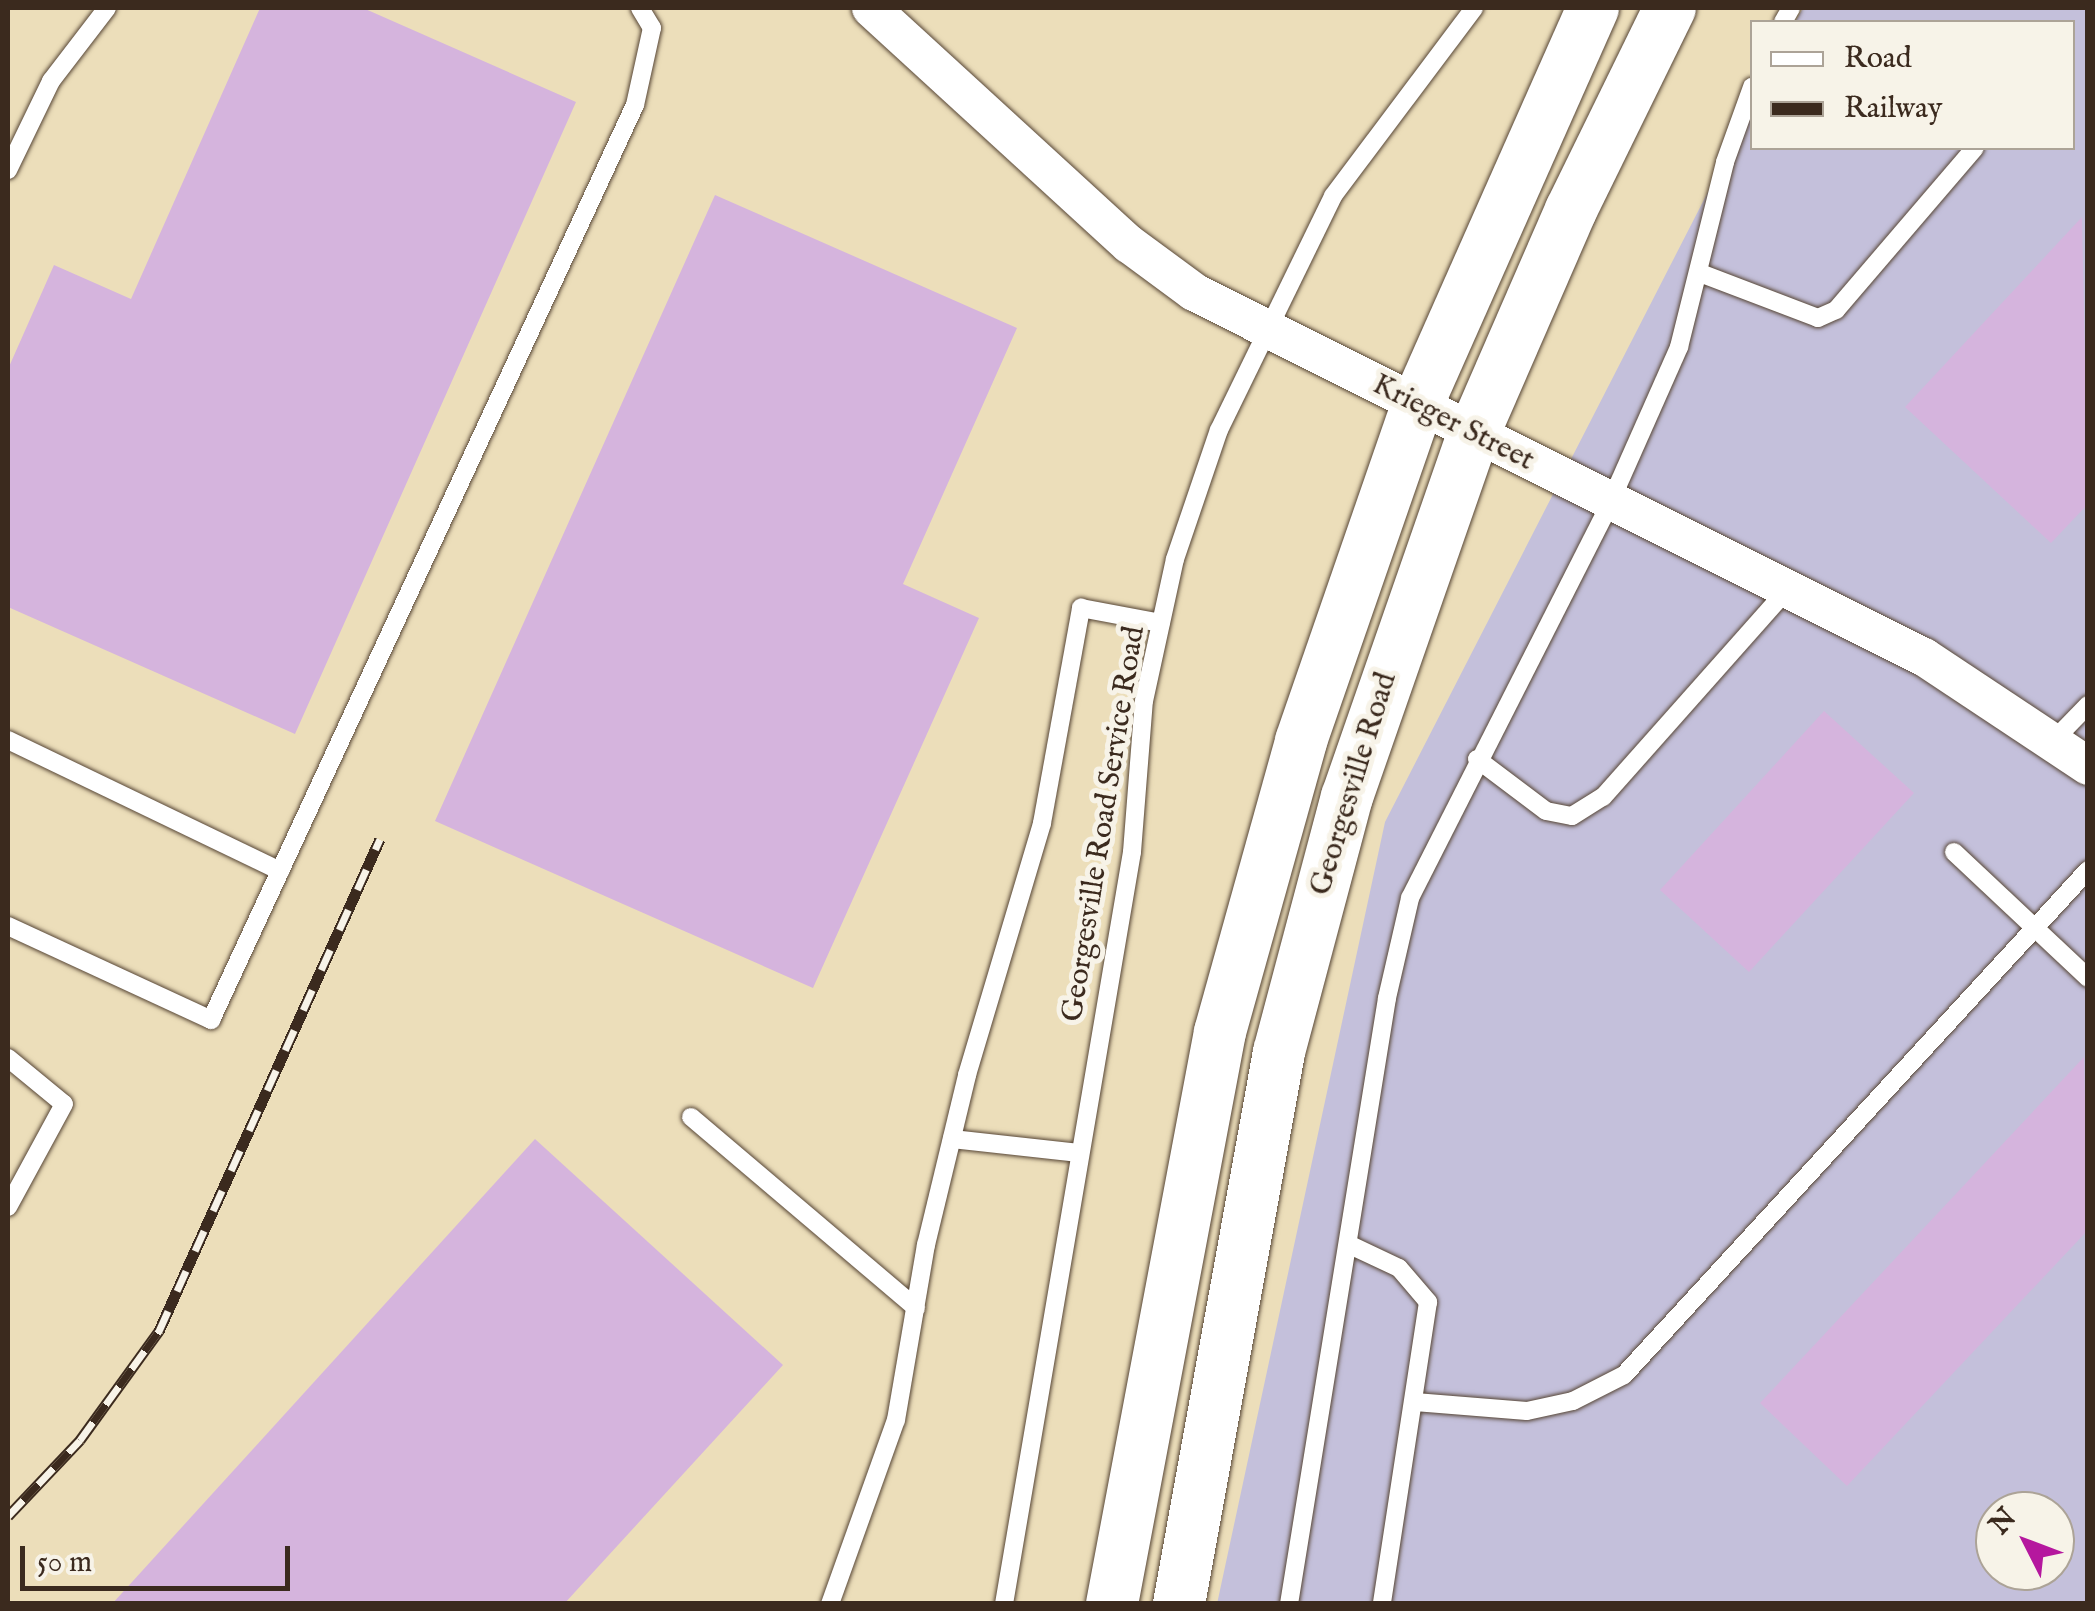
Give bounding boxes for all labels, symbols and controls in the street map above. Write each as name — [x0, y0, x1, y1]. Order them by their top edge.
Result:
legend — [1750, 20, 2075, 150]
text: Road — [1844, 40, 1912, 78]
text: Railway — [1844, 90, 1942, 128]
street label: Krieger Street — [1366, 367, 1540, 479]
street label: Georgesville Road Service Road — [1055, 624, 1153, 1024]
street label: Georgesville Road — [1303, 668, 1405, 900]
north arrow — [1975, 1491, 2075, 1591]
text: N — [1983, 1501, 2025, 1543]
scale bar — [25, 1526, 295, 1588]
text: 50 m — [37, 1544, 92, 1582]

